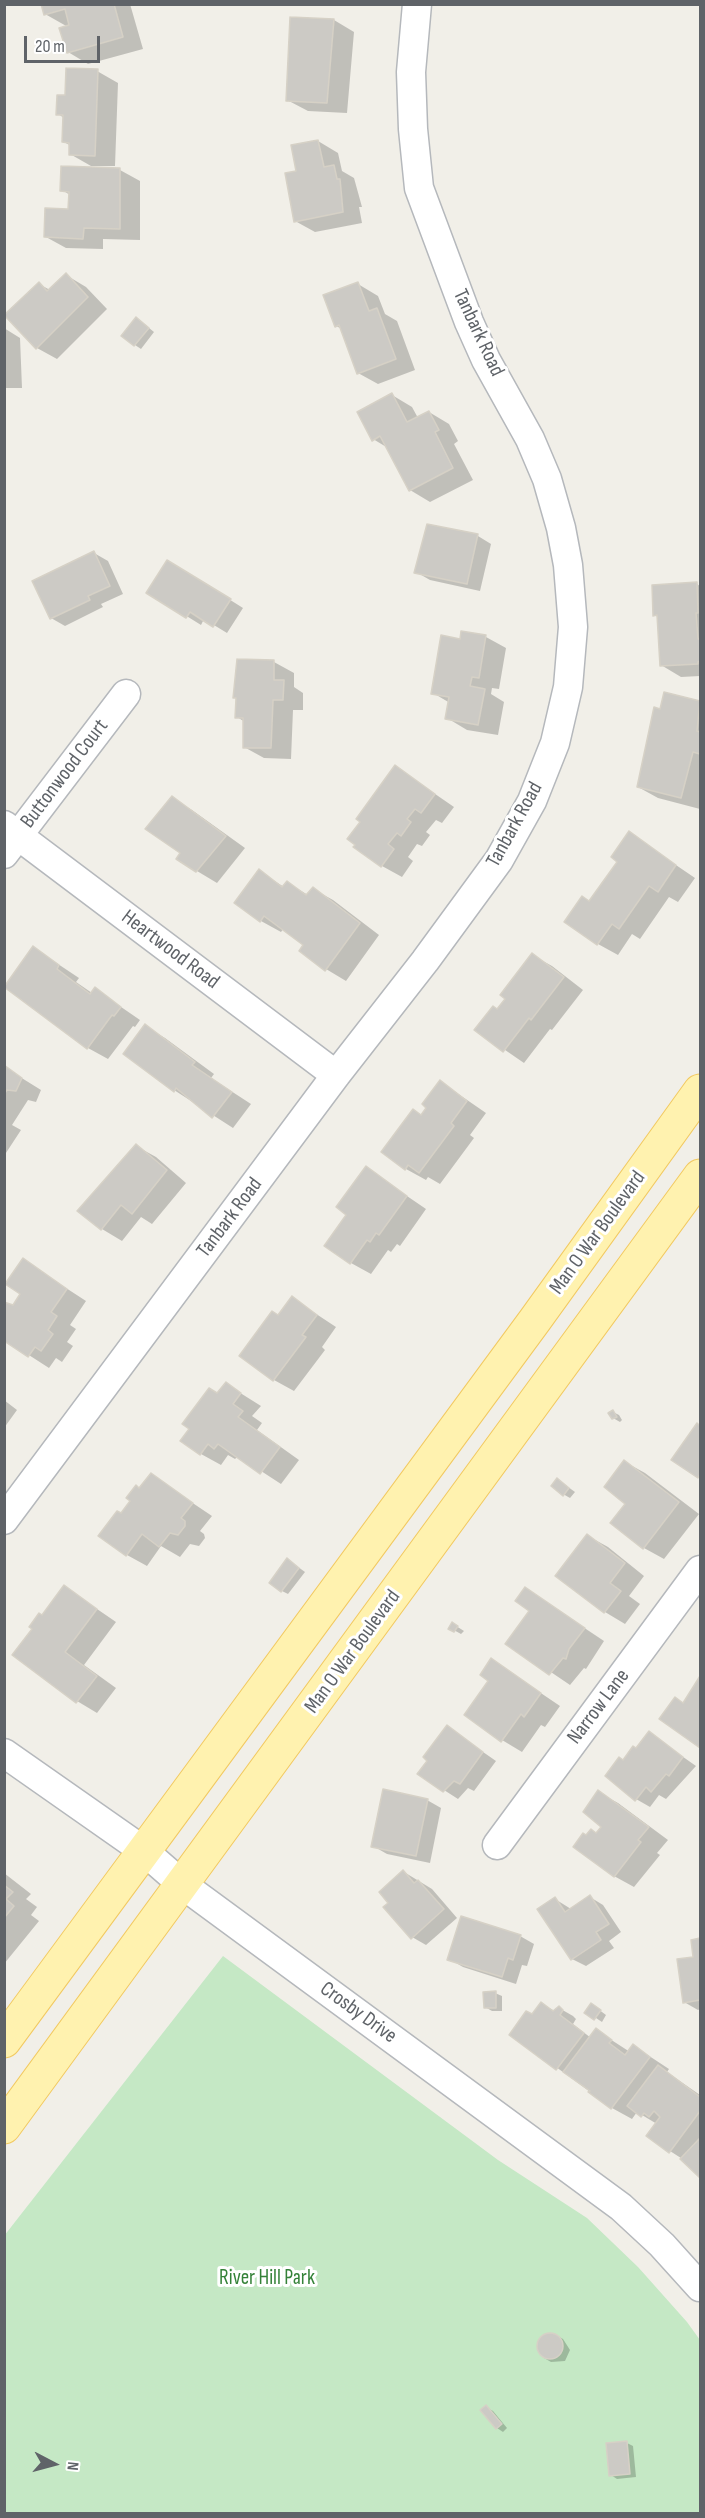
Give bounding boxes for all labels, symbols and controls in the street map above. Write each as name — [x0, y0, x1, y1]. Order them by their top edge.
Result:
scale bar — [27, 24, 104, 62]
text: 20 m — [35, 36, 65, 57]
street label: Tanbark Road — [447, 285, 509, 381]
street label: Buttonwood Court — [16, 715, 114, 833]
street label: Tanbark Road — [481, 778, 549, 872]
street label: Heartwood Road — [116, 905, 224, 995]
street label: Man O War Boulevard — [545, 1166, 651, 1300]
street label: Tanbark Road — [192, 1173, 268, 1263]
street label: Man O War Boulevard — [300, 1585, 406, 1719]
street label: Narrow Lane — [563, 1664, 635, 1750]
street label: Crosby Drive — [315, 1977, 401, 2049]
park label: River Hill Park — [219, 2266, 315, 2292]
north arrow — [24, 2434, 84, 2494]
text: N — [63, 2461, 82, 2471]

